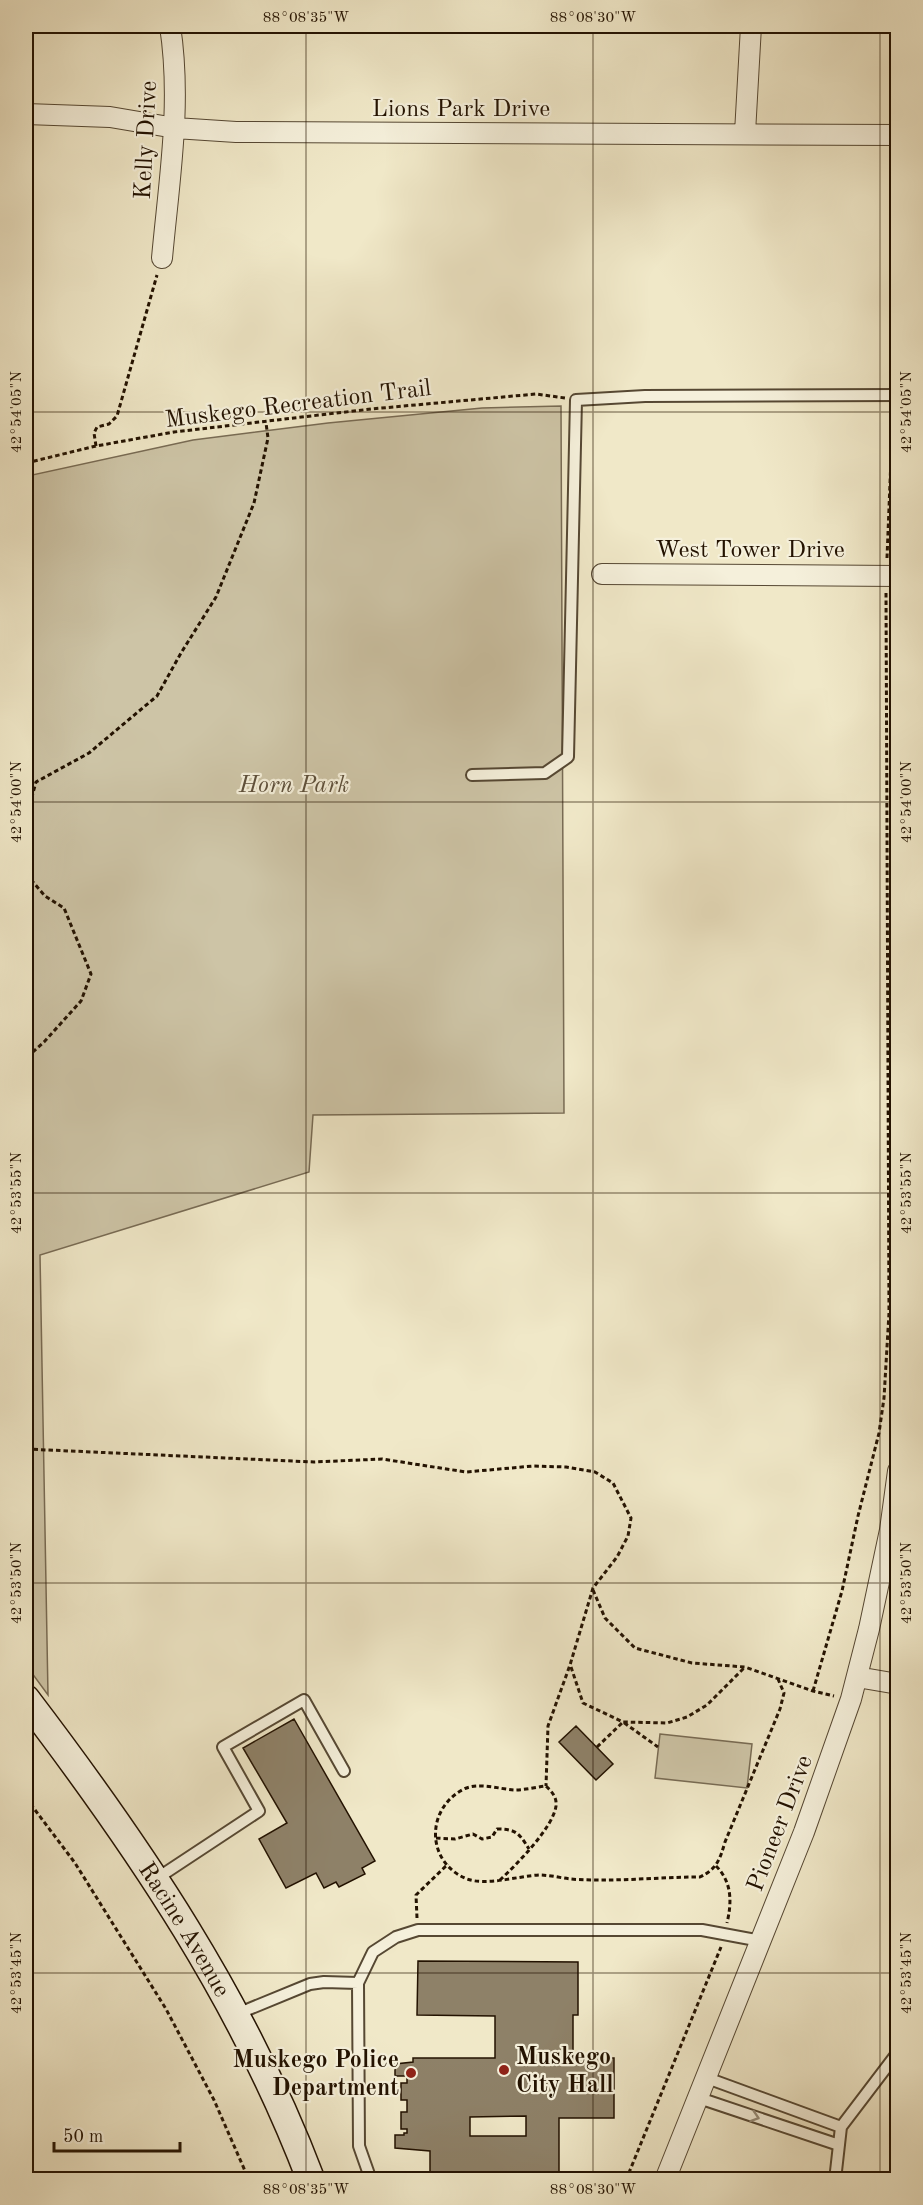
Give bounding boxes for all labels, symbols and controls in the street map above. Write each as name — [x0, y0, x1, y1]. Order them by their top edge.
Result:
text: 88°08'35"W — [263, 11, 349, 26]
text: 88°08'30"W — [550, 11, 636, 26]
street label: Kelly Drive — [132, 80, 162, 200]
street label: Lions Park Drive — [372, 98, 550, 122]
text: 42°54'05"N — [10, 371, 25, 453]
text: 42°54'05"N — [900, 371, 915, 453]
street label: Muskego Recreation Trail — [164, 377, 433, 433]
street label: West Tower Drive — [655, 539, 845, 563]
text: 42°54'00"N — [10, 761, 25, 843]
text: 42°54'00"N — [900, 761, 915, 843]
park label: Horn Park — [238, 774, 349, 798]
text: 42°53'55"N — [10, 1152, 25, 1234]
text: 42°53'55"N — [900, 1152, 915, 1234]
text: 42°53'50"N — [10, 1542, 25, 1624]
text: 42°53'50"N — [900, 1542, 915, 1624]
street label: Pioneer Drive — [744, 1752, 818, 1895]
street label: Racine Avenue — [133, 1859, 233, 2002]
text: 42°53'45"N — [10, 1932, 25, 2014]
text: 42°53'45"N — [900, 1932, 915, 2014]
place label: Muskego City Hall — [516, 2046, 614, 2098]
place label: Muskego Police Department — [232, 2049, 399, 2101]
marker: Muskego City Hall — [497, 2063, 511, 2077]
marker: Muskego Police Department — [404, 2066, 418, 2080]
one-way arrow — [749, 2109, 759, 2122]
scale bar — [54, 2115, 180, 2153]
text: 50 m — [63, 2128, 103, 2146]
text: 88°08'35"W — [263, 2183, 349, 2198]
text: 88°08'30"W — [550, 2183, 636, 2198]

